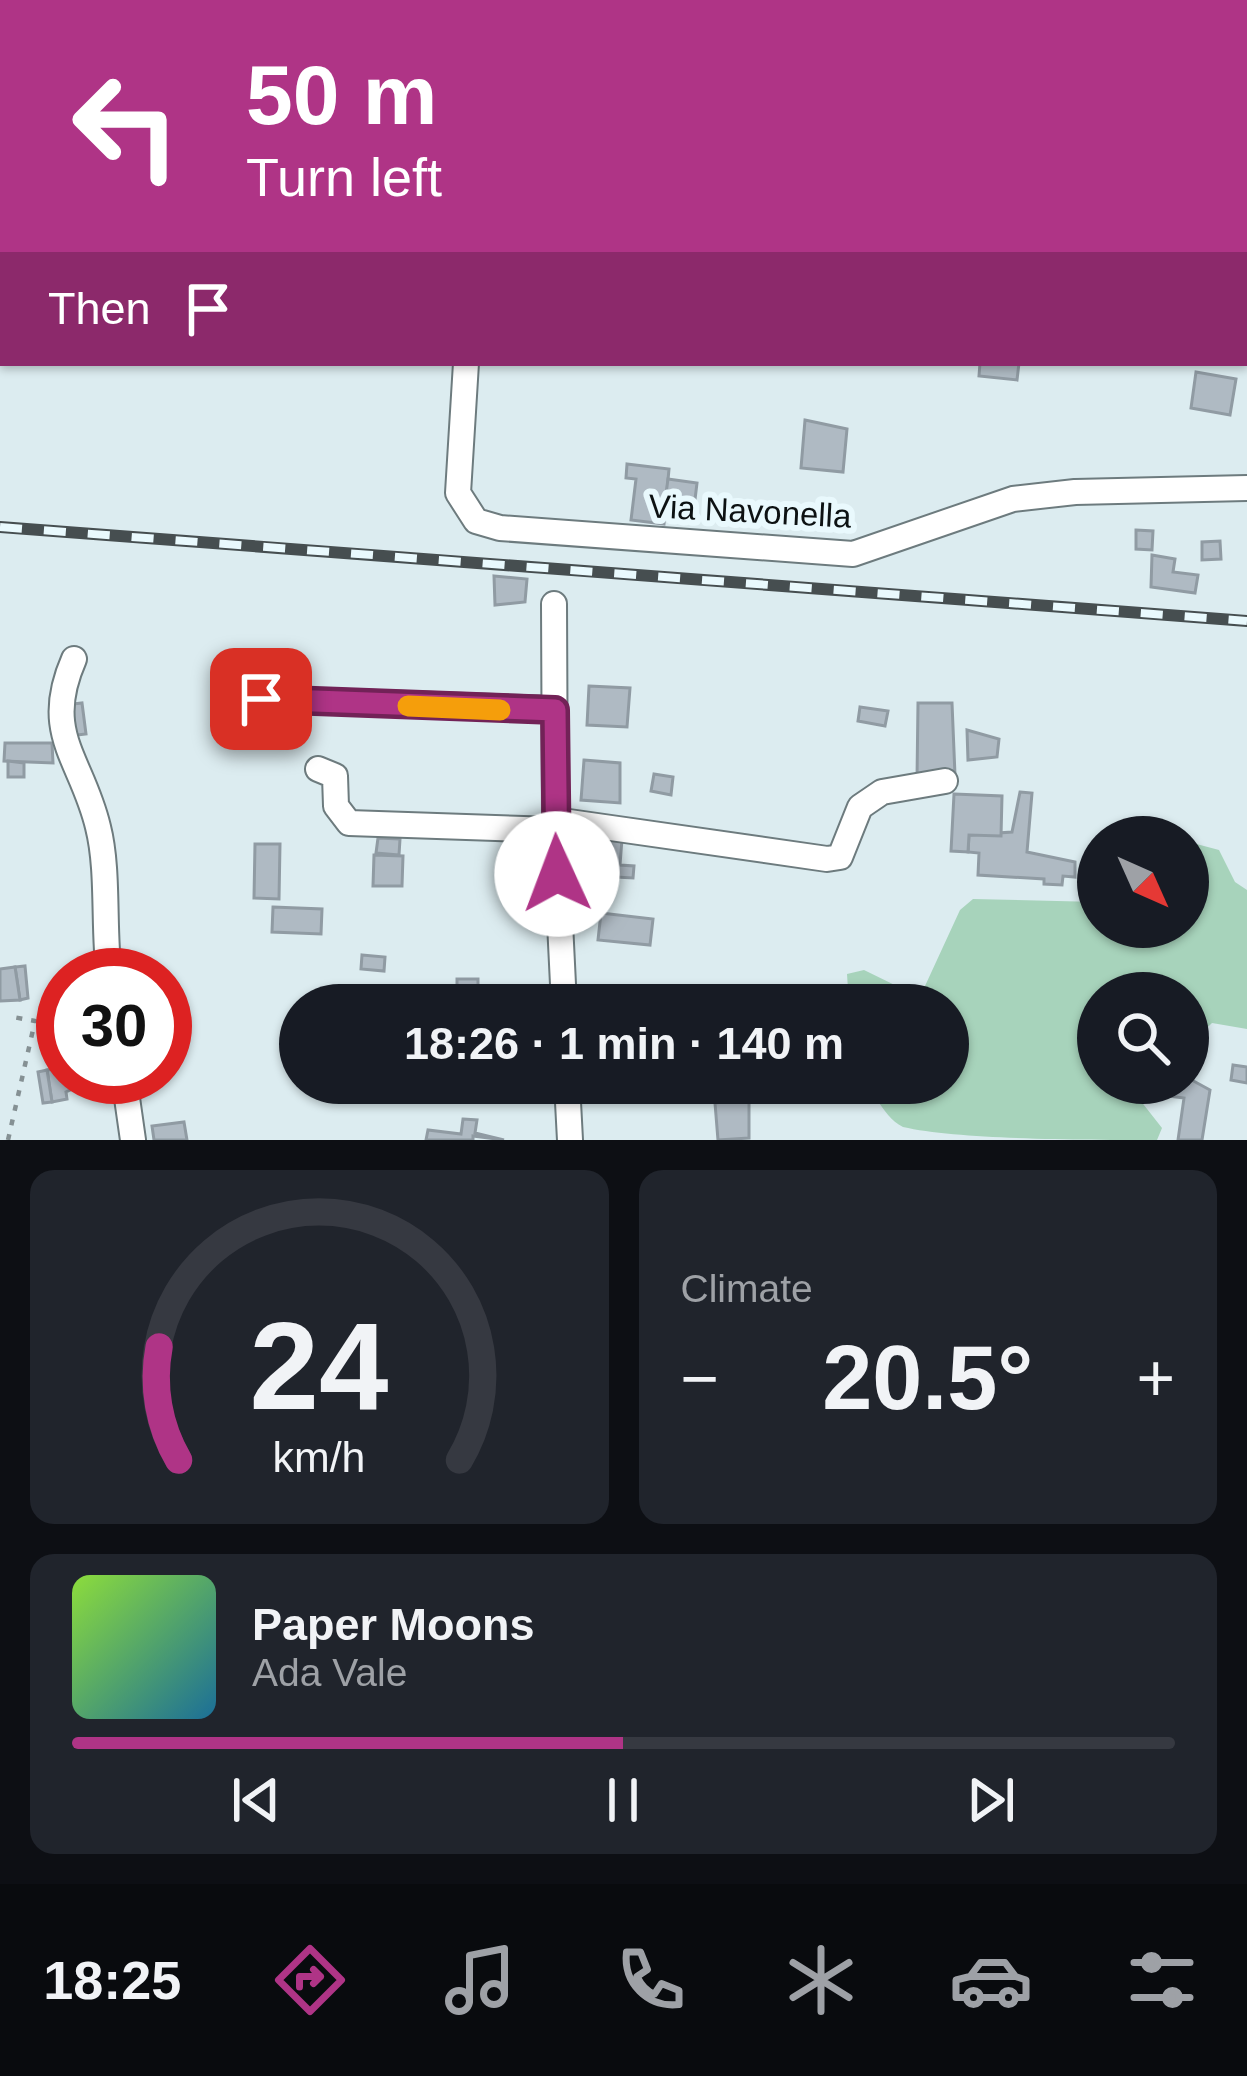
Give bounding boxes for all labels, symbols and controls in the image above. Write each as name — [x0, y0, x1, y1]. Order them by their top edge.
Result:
icon: left — [48, 48, 204, 204]
text: 50 m — [246, 48, 437, 142]
text: Turn left — [246, 147, 442, 207]
icon: arrive — [175, 276, 241, 342]
text: Then — [48, 283, 151, 334]
street label: Via Navonella — [648, 487, 853, 535]
pin — [210, 648, 312, 750]
icon: arrive — [228, 666, 294, 732]
position arrow — [494, 811, 620, 937]
north arrow — [1077, 816, 1209, 948]
map controls — [1077, 816, 1209, 1104]
speed limit sign: 30 — [36, 948, 192, 1104]
button: search — [1077, 972, 1209, 1104]
text: 18:26 · 1 min · 140 m — [404, 1018, 844, 1069]
text: Climate — [681, 1267, 813, 1310]
text: 24 — [250, 1296, 389, 1435]
text: 20.5° — [822, 1328, 1033, 1428]
text: − — [681, 1341, 719, 1415]
text: + — [1136, 1341, 1175, 1415]
text: km/h — [273, 1433, 366, 1481]
text: Paper Moons — [252, 1599, 535, 1650]
text: Ada Vale — [252, 1651, 407, 1694]
icon: previous — [223, 1767, 289, 1833]
icon: pause — [590, 1767, 656, 1833]
icon: next — [958, 1767, 1024, 1833]
icon: directions — [268, 1938, 352, 2022]
icon: music — [438, 1938, 522, 2022]
icon: phone — [609, 1938, 693, 2022]
icon: climate — [779, 1938, 863, 2022]
icon: car — [949, 1938, 1033, 2022]
icon: filters — [1120, 1938, 1204, 2022]
text: 18:25 — [43, 1950, 181, 2010]

